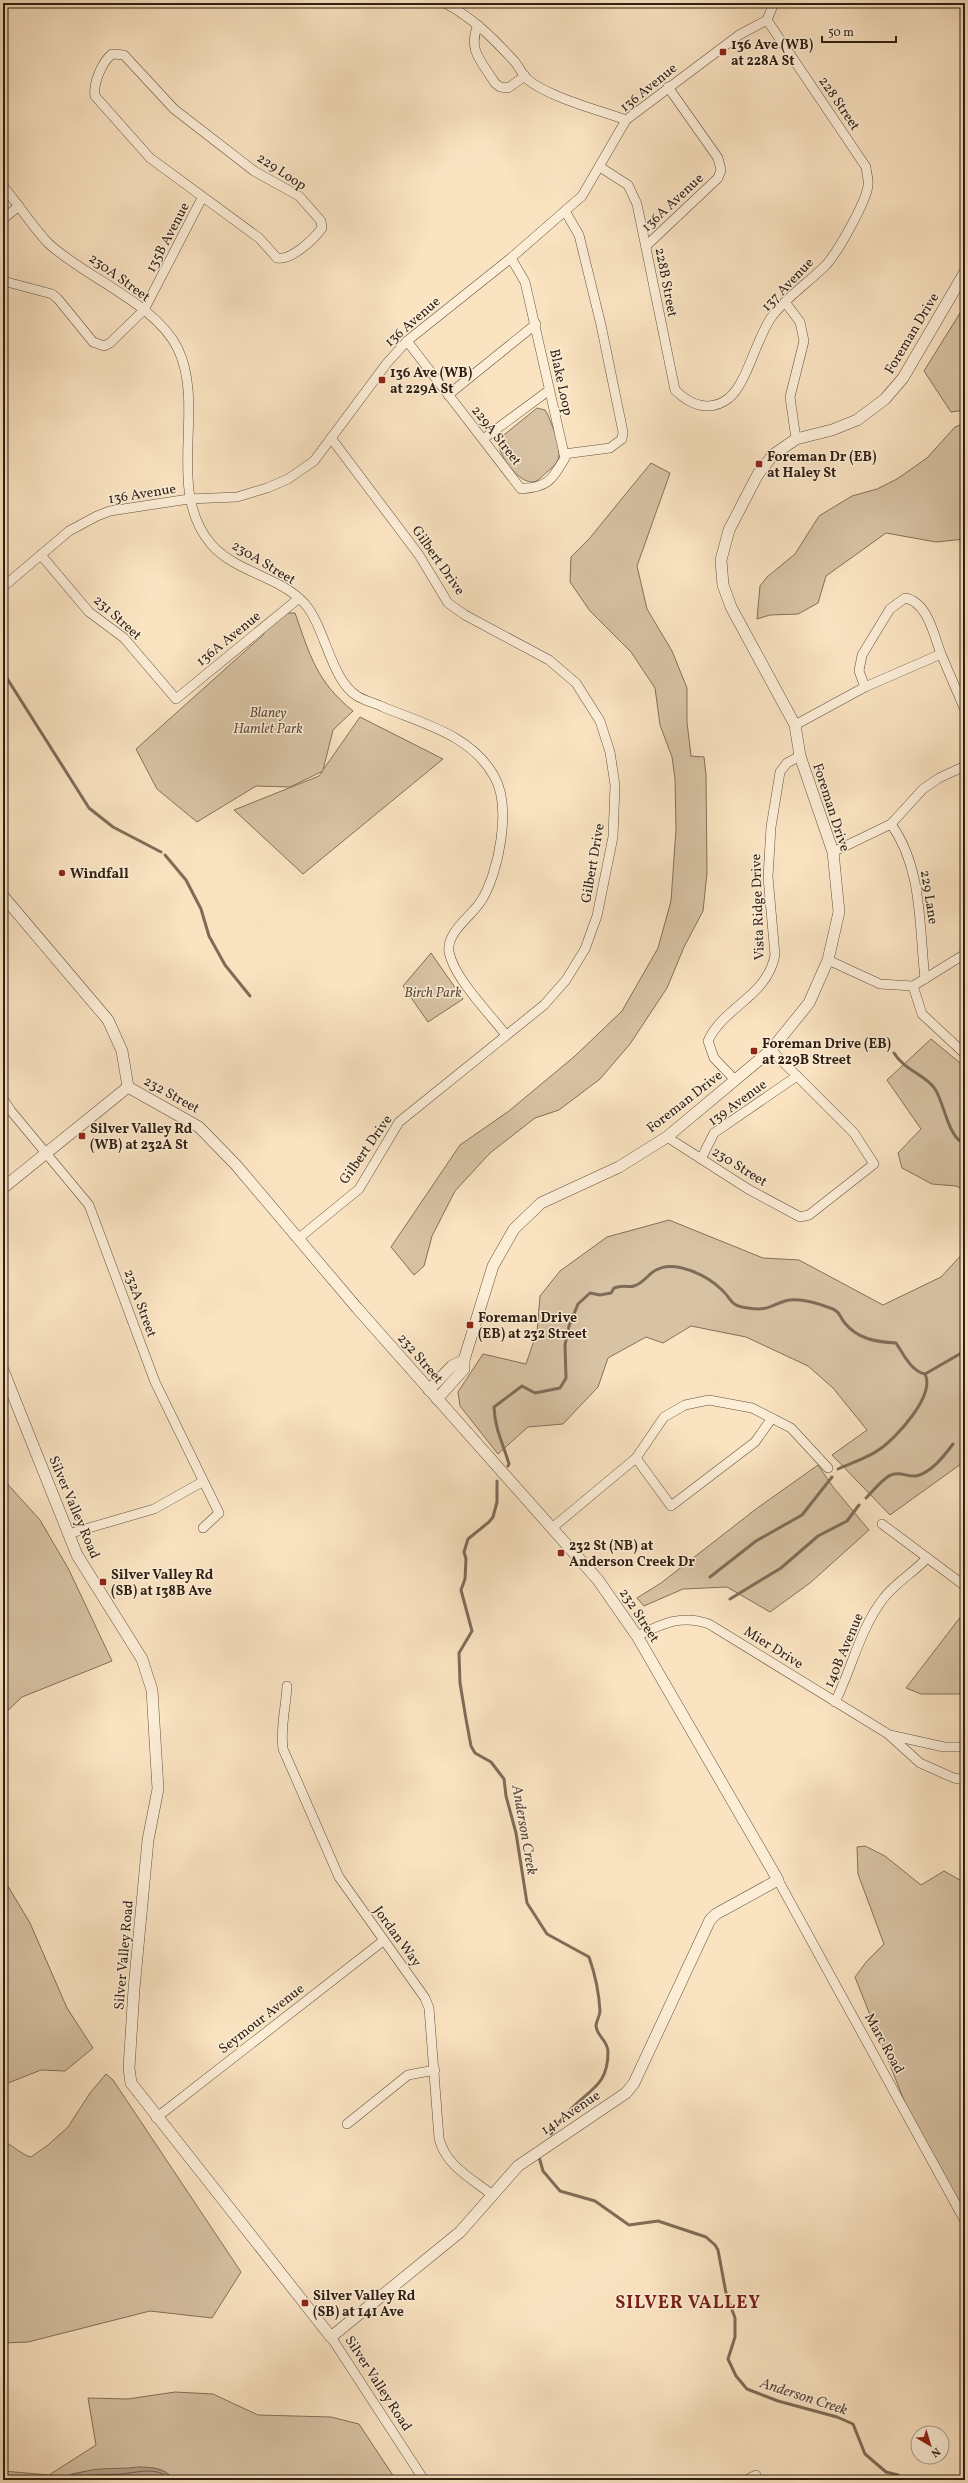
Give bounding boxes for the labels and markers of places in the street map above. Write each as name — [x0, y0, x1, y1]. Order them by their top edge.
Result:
place label: 136 Ave (WB) at 228A St — [731, 36, 814, 71]
marker: 136 Ave (WB) at 228A St — [718, 47, 728, 57]
place label: 136 Ave (WB) at 229A St — [390, 364, 473, 399]
marker: 136 Ave (WB) at 229A St — [377, 375, 387, 385]
place label: Foreman Dr (EB) at Haley St — [767, 448, 877, 483]
marker: Foreman Dr (EB) at Haley St — [754, 459, 764, 469]
place label: Windfall — [70, 865, 129, 884]
marker: Windfall — [57, 868, 67, 878]
place label: Foreman Drive (EB) at 229B Street — [762, 1035, 892, 1070]
marker: Foreman Drive (EB) at 229B Street — [749, 1046, 759, 1056]
place label: Silver Valley Rd (WB) at 232A St — [90, 1120, 193, 1155]
marker: Silver Valley Rd (WB) at 232A St — [77, 1131, 87, 1141]
place label: Foreman Drive (EB) at 232 Street — [478, 1309, 587, 1344]
marker: Foreman Drive (EB) at 232 Street — [465, 1320, 475, 1330]
place label: 232 St (NB) at Anderson Creek Dr — [569, 1537, 695, 1572]
marker: 232 St (NB) at Anderson Creek Dr — [556, 1548, 566, 1558]
place label: Silver Valley Rd (SB) at 138B Ave — [111, 1566, 214, 1601]
marker: Silver Valley Rd (SB) at 138B Ave — [98, 1577, 108, 1587]
place label: Silver Valley Rd (SB) at 141 Ave — [313, 2287, 416, 2322]
marker: Silver Valley Rd (SB) at 141 Ave — [300, 2298, 310, 2308]

